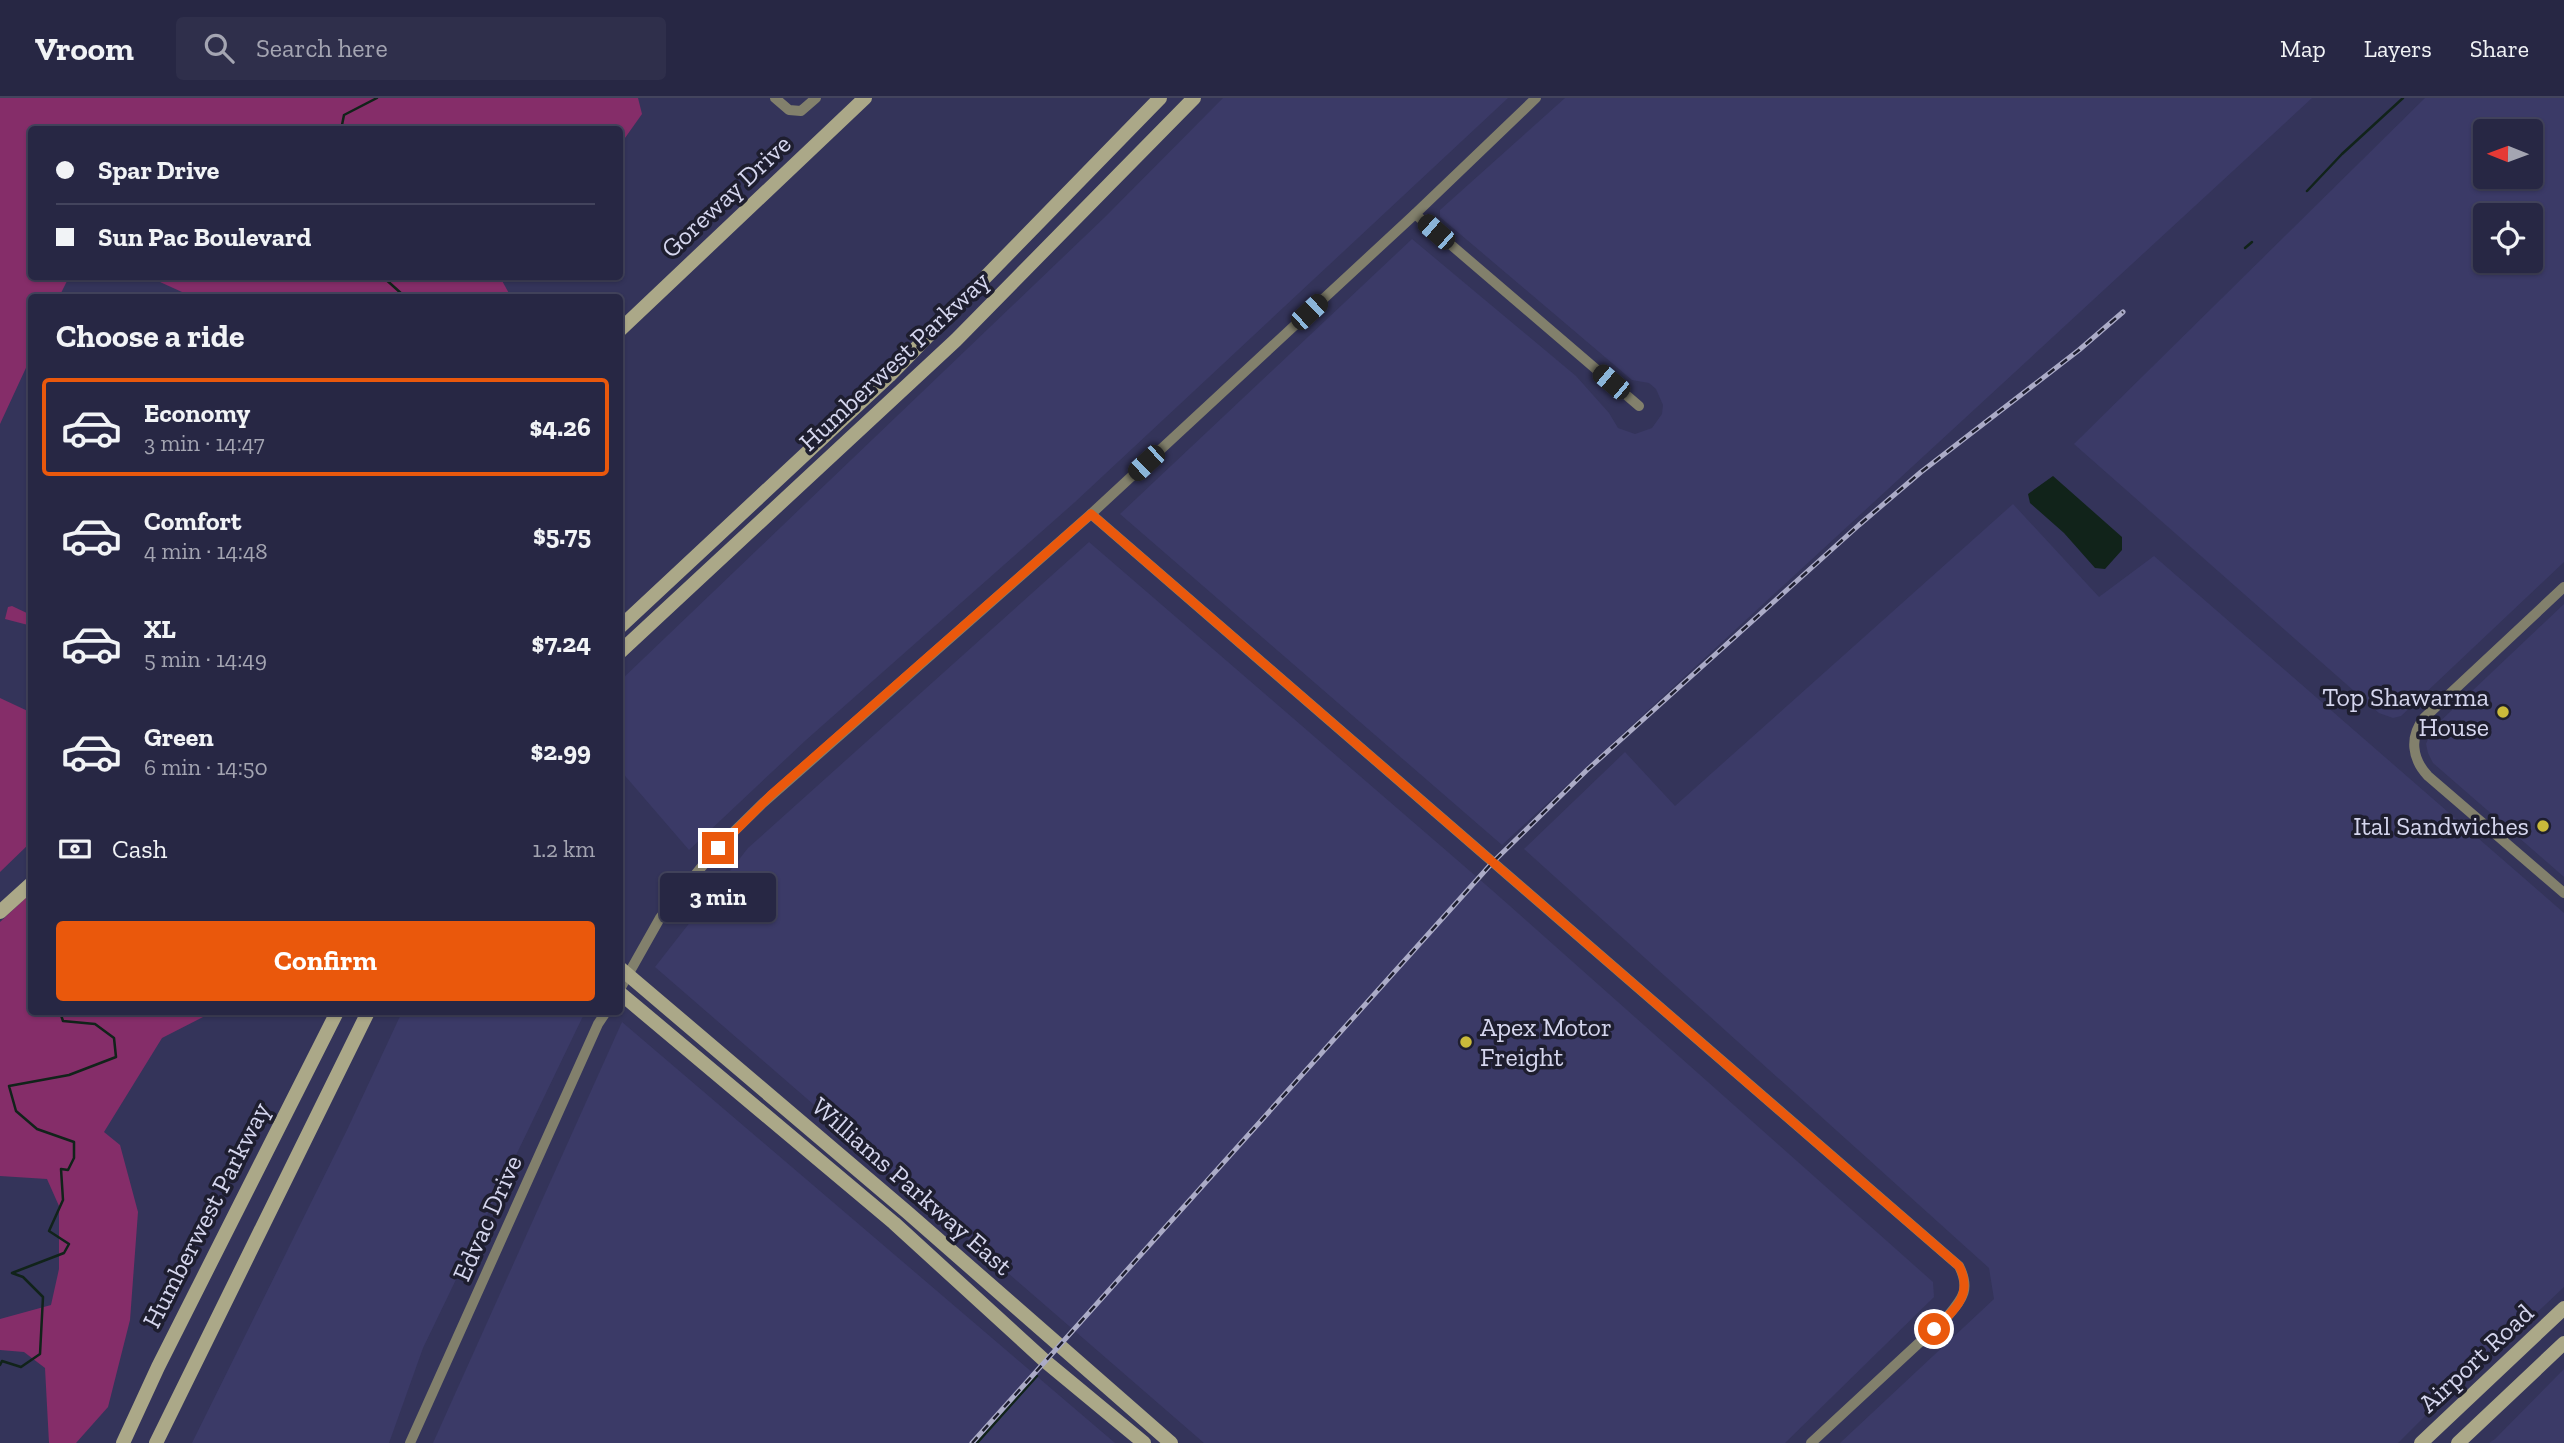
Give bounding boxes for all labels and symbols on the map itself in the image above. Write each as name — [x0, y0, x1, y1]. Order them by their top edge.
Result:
north arrow — [2473, 119, 2543, 189]
street label: Goreway Drive — [654, 128, 798, 264]
car — [1414, 210, 1459, 254]
street label: Humberwest Parkway — [792, 264, 996, 458]
car — [1287, 290, 1332, 334]
car — [1589, 360, 1634, 404]
car — [1124, 441, 1169, 485]
place label: Top Shawarma House — [2322, 681, 2489, 743]
marker: Top Shawarma House — [2495, 704, 2511, 720]
place label: Ital Sandwiches — [2353, 810, 2529, 842]
marker: Ital Sandwiches — [2535, 818, 2551, 834]
route end — [702, 832, 734, 864]
callout: 3 min — [660, 872, 776, 922]
place label: Apex Motor Freight — [1480, 1011, 1612, 1073]
marker: Apex Motor Freight — [1458, 1034, 1474, 1050]
street label: Williams Parkway East — [805, 1090, 1019, 1282]
street label: Humberwest Parkway — [135, 1096, 277, 1333]
street label: Edvac Drive — [445, 1150, 529, 1286]
street label: Airport Road — [2412, 1297, 2540, 1419]
route start — [1918, 1313, 1950, 1345]

